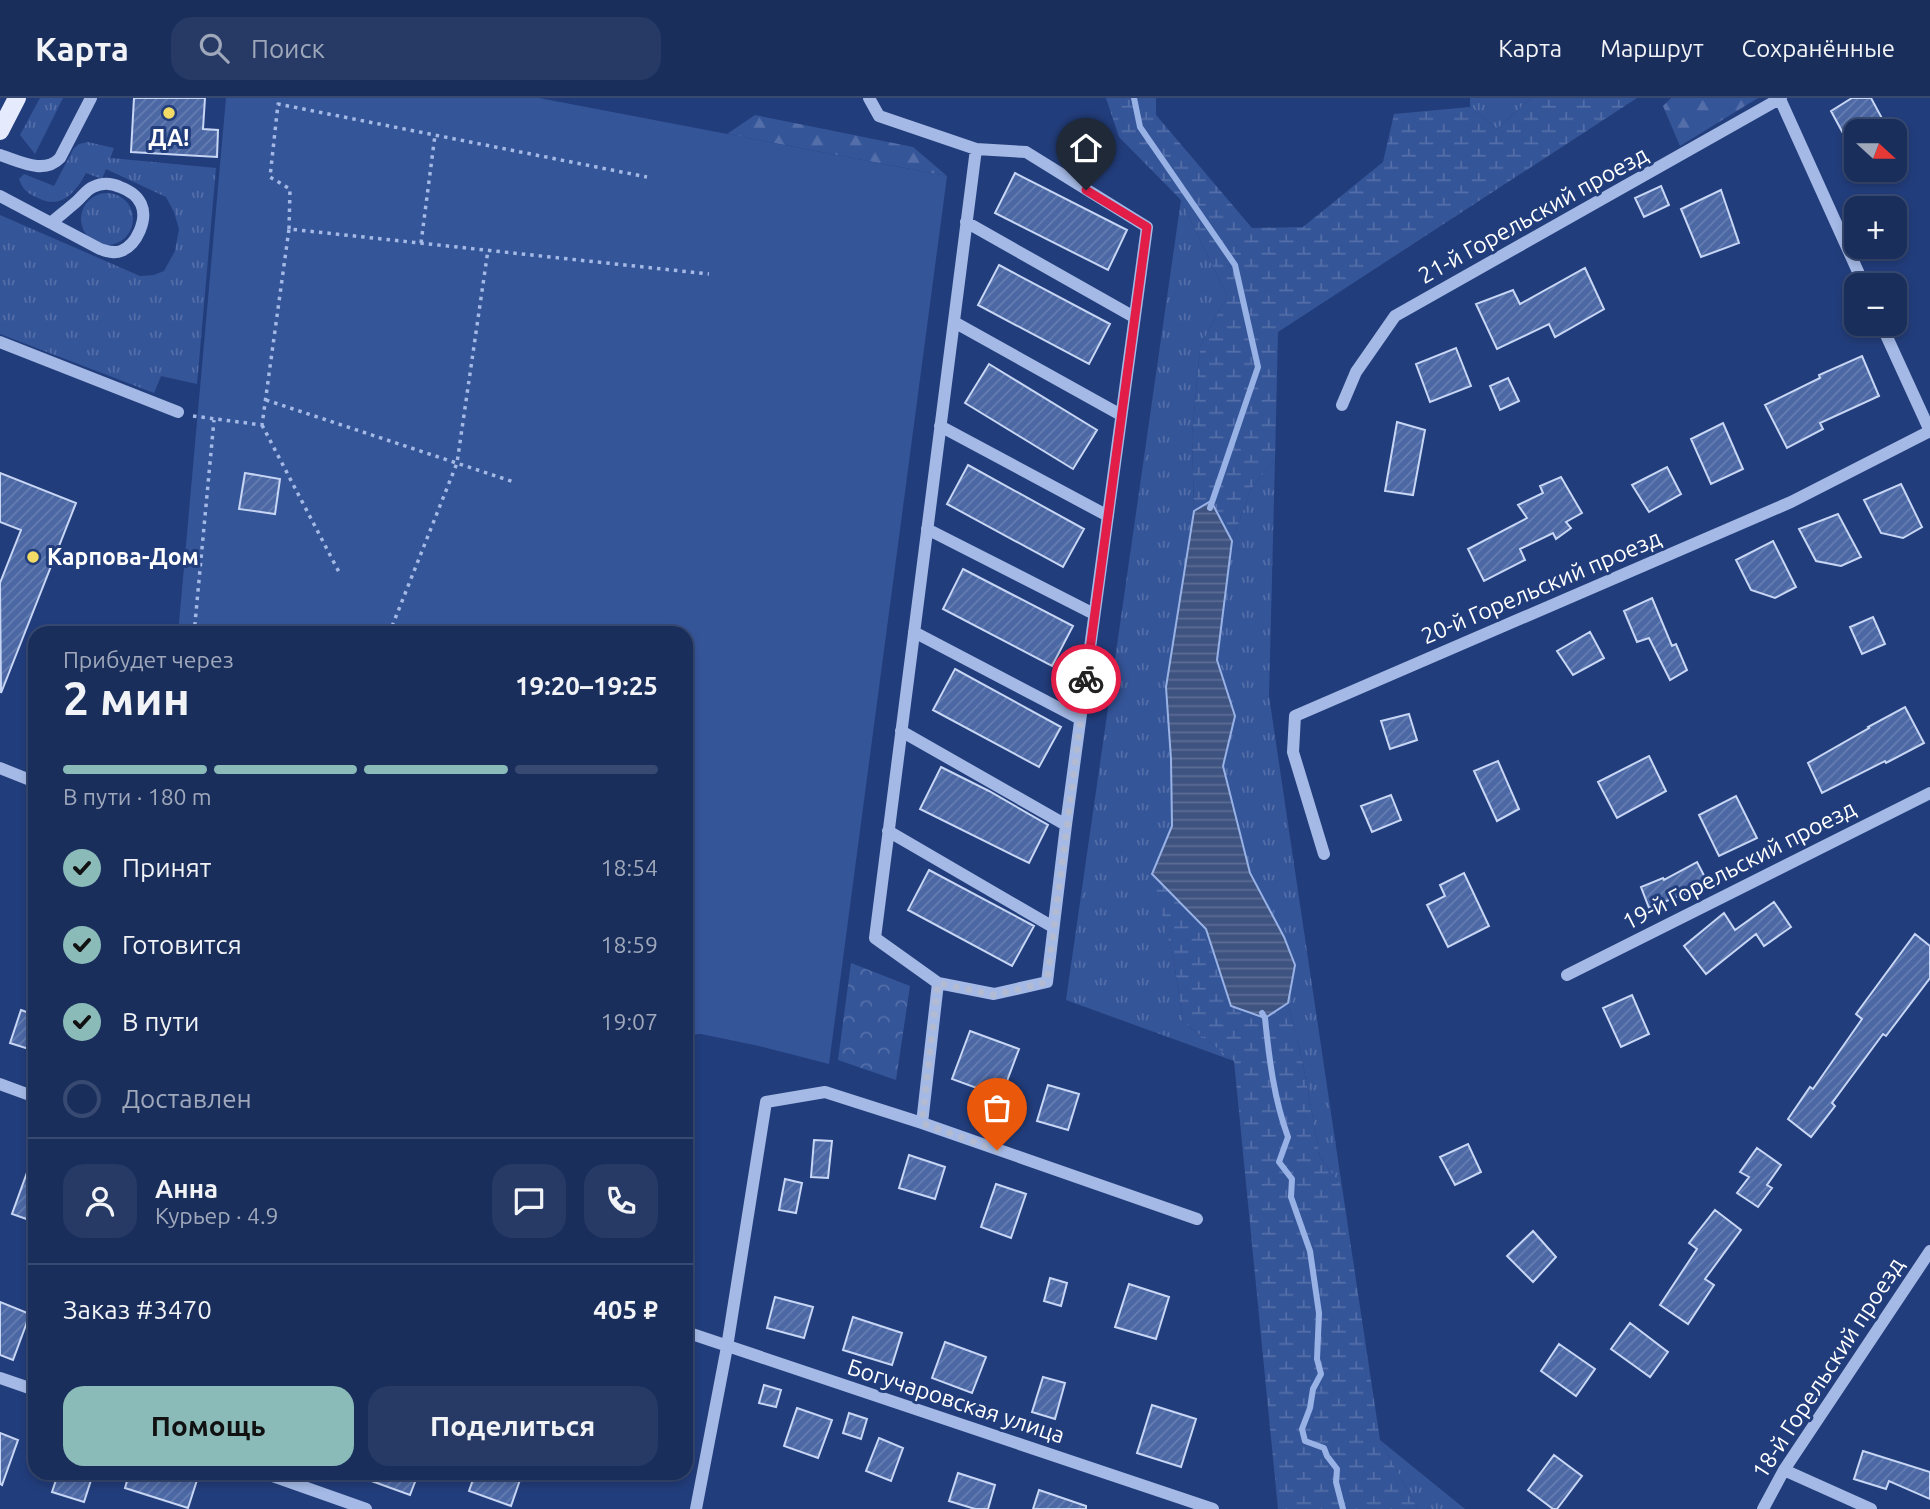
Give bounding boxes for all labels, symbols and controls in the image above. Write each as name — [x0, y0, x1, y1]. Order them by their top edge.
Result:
search box — [171, 17, 661, 80]
icon: search — [195, 29, 233, 67]
text: Карта — [35, 30, 129, 67]
text: Поиск — [251, 34, 325, 63]
text: Карта — [1498, 35, 1562, 62]
text: Маршрут — [1600, 35, 1704, 62]
text: Сохранённые — [1742, 35, 1895, 62]
marker: ДА! — [161, 105, 177, 121]
pin — [1056, 118, 1116, 190]
north arrow — [1844, 119, 1908, 182]
map controls — [1844, 119, 1907, 336]
place label: ДА! — [148, 125, 190, 150]
icon: home — [1067, 129, 1105, 167]
street label: 21-й Горельский проезд — [1414, 141, 1652, 288]
button: + — [1844, 196, 1907, 259]
button: − — [1844, 273, 1907, 336]
street label: 20-й Горельский проезд — [1417, 525, 1664, 648]
place label: Карпова-Дом — [47, 544, 199, 569]
marker: Карпова-Дом — [25, 549, 41, 565]
courier — [1051, 644, 1121, 714]
text: Прибудет через — [63, 647, 234, 672]
icon: bike — [1067, 660, 1105, 698]
text: 19:20–19:25 — [515, 671, 658, 700]
text: 2 мин — [63, 672, 190, 724]
text: В пути · 180 m — [63, 784, 212, 809]
street label: 19-й Горельский проезд — [1618, 795, 1859, 934]
icon: check — [63, 849, 101, 887]
text: Принят — [122, 853, 211, 882]
text: 18:54 — [600, 855, 658, 880]
icon: check — [63, 926, 101, 964]
text: Готовится — [122, 930, 242, 959]
text: 18:59 — [600, 932, 658, 957]
icon: check — [63, 1003, 101, 1041]
text: В пути — [122, 1007, 199, 1036]
text: 19:07 — [600, 1009, 658, 1034]
pin — [967, 1078, 1027, 1150]
text: Доставлен — [122, 1084, 252, 1113]
icon: bag — [978, 1089, 1016, 1127]
button: person — [63, 1164, 137, 1238]
button: chat — [492, 1164, 566, 1238]
button: phone — [584, 1164, 658, 1238]
text: Анна — [155, 1174, 218, 1203]
text: Курьер · 4.9 — [155, 1203, 279, 1228]
street label: 18-й Горельский проезд — [1747, 1253, 1908, 1483]
text: Заказ #3470 — [63, 1295, 212, 1324]
text: 405 ₽ — [593, 1295, 658, 1324]
street label: Богучаровская улица — [844, 1354, 1068, 1447]
button: Помощь — [63, 1386, 354, 1466]
button: Поделиться — [368, 1386, 658, 1466]

